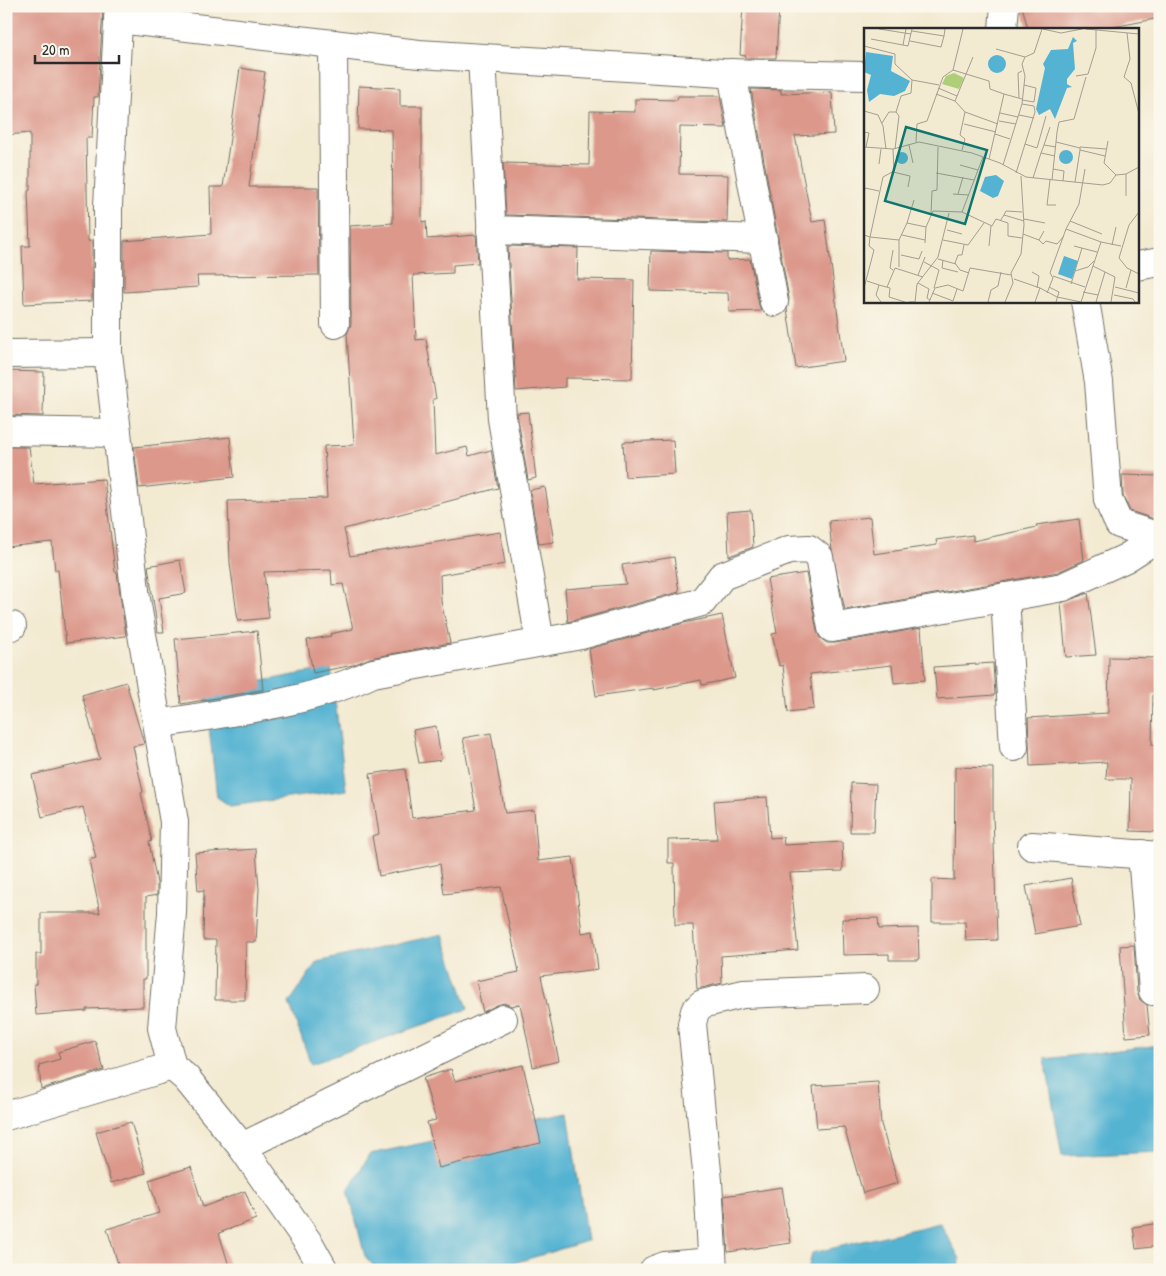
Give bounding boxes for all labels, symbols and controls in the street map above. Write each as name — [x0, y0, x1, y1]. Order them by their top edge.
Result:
inset map — [864, 28, 1138, 302]
scale bar — [35, 32, 119, 64]
text: 20 m — [42, 39, 69, 60]

